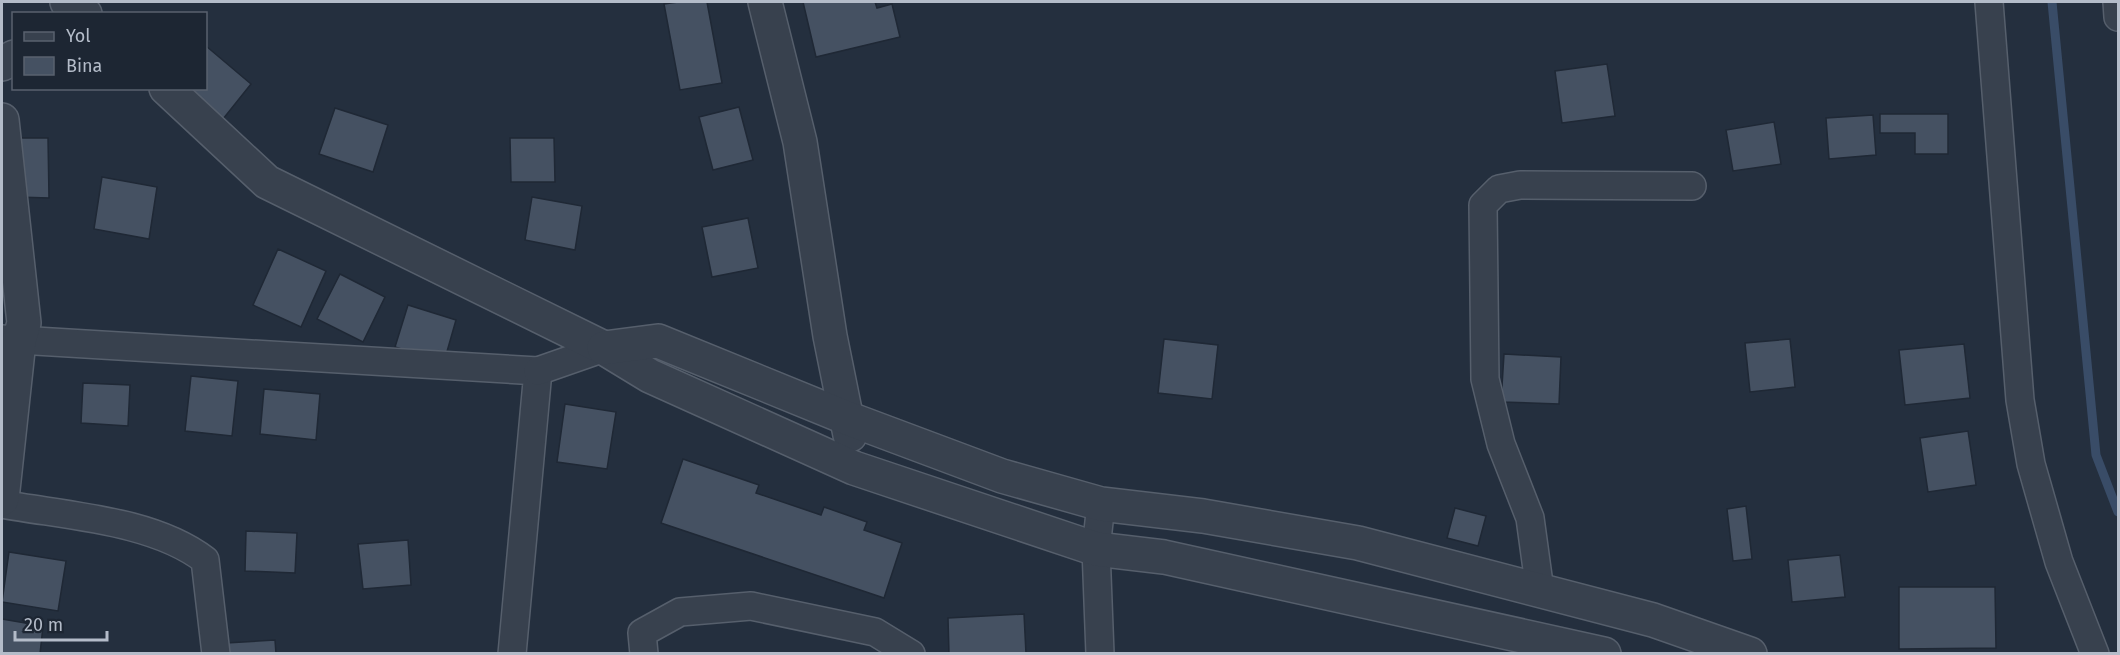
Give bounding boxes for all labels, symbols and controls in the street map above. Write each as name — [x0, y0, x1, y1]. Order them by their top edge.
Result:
legend — [12, 12, 207, 90]
text: Yol — [66, 25, 91, 47]
text: Bina — [66, 55, 102, 77]
scale bar — [15, 604, 106, 642]
text: 20 m — [24, 614, 63, 636]

